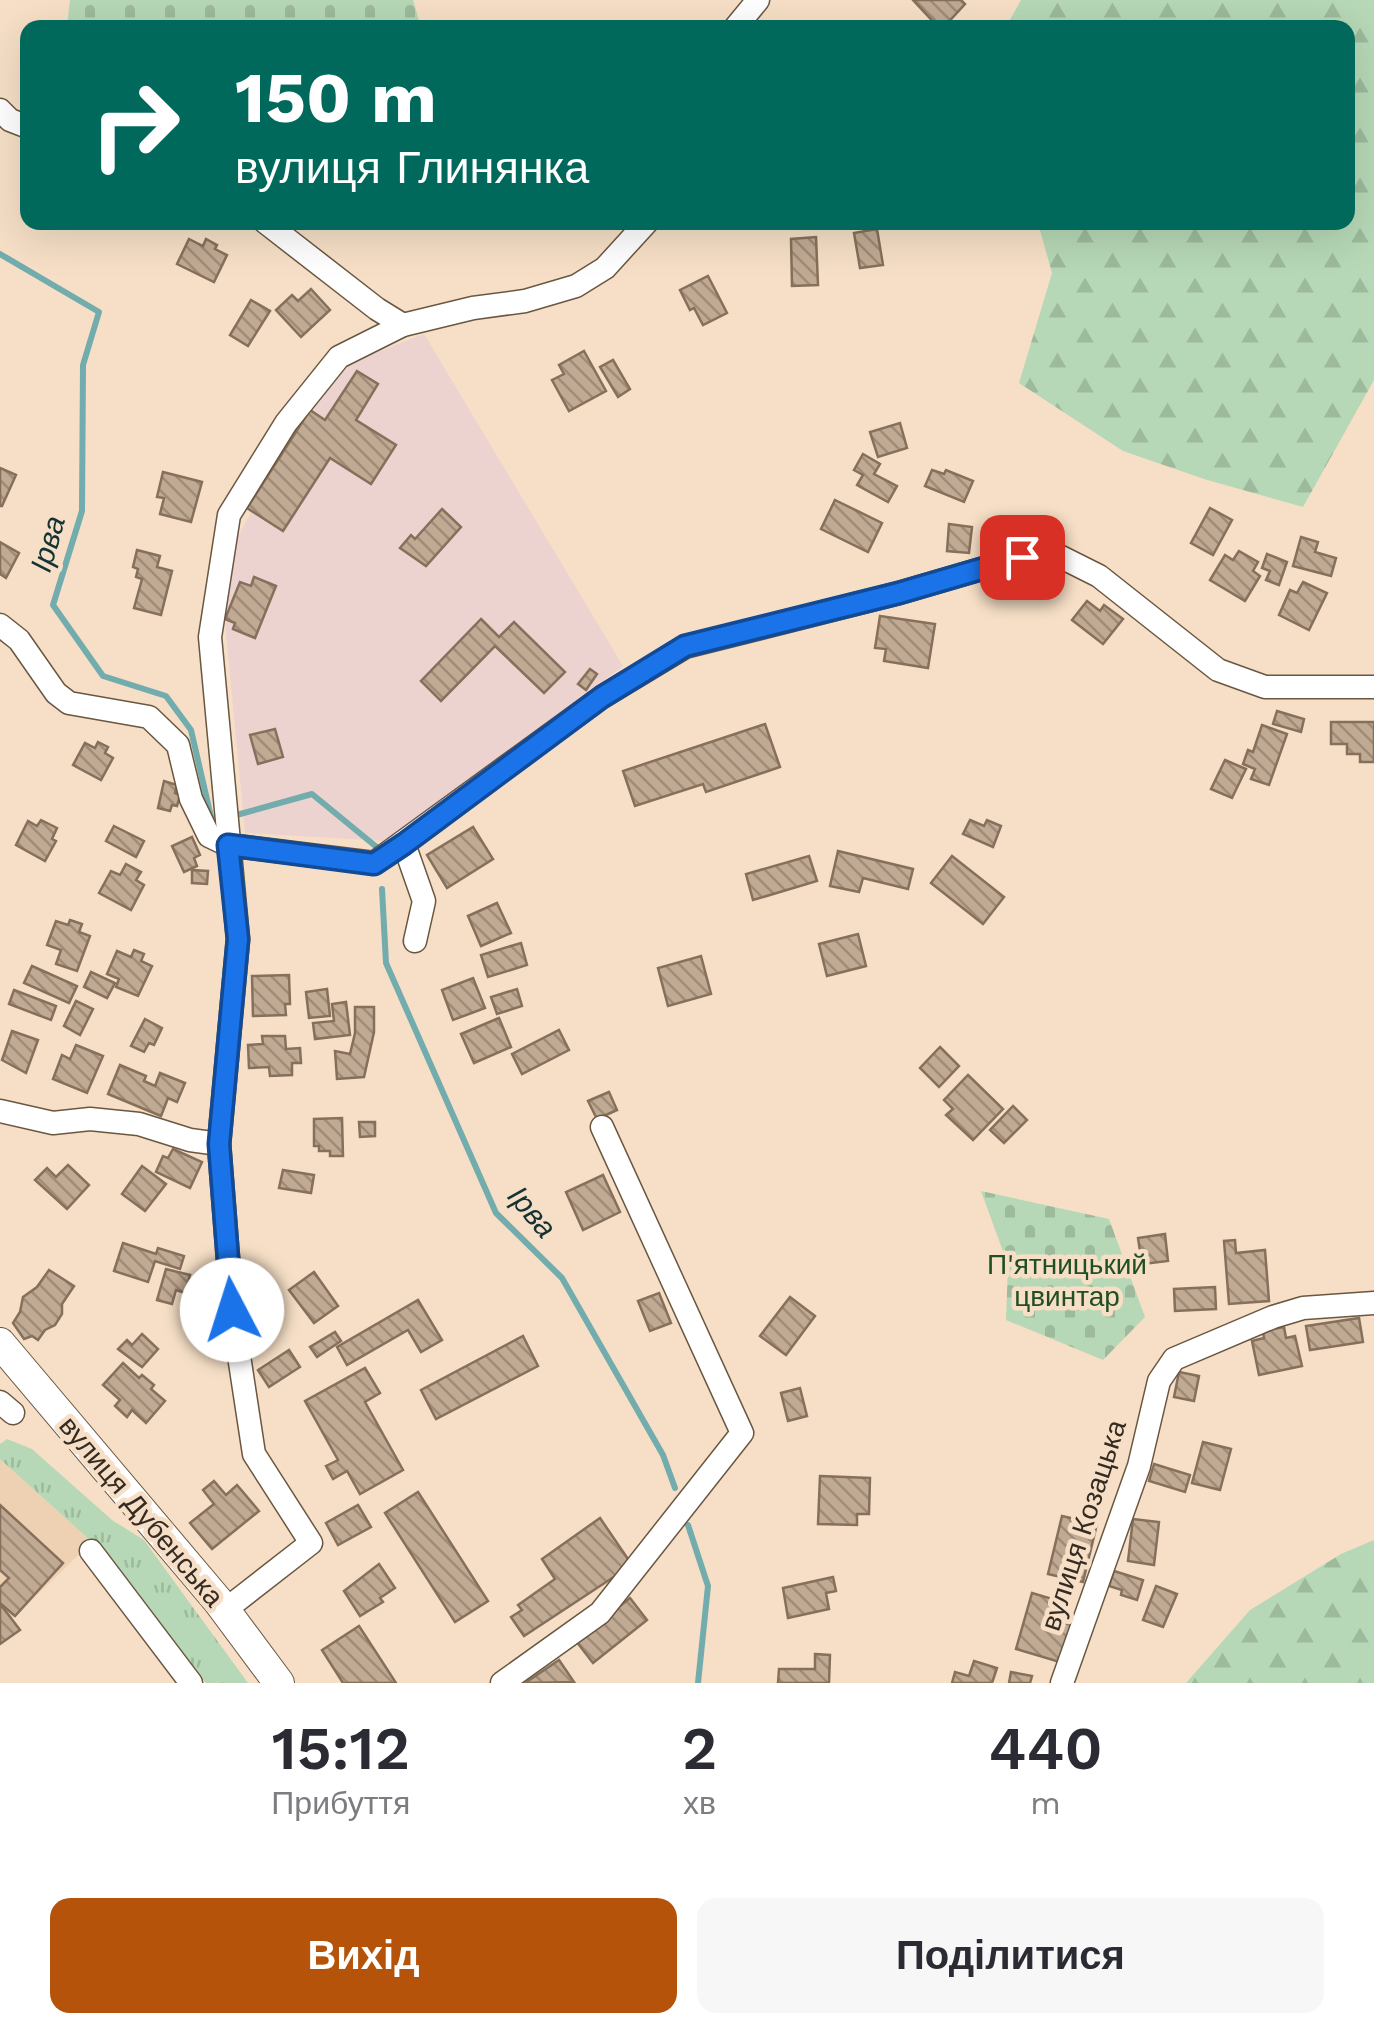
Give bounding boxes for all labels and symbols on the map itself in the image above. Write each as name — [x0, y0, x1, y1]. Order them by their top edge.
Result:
water label: Ірва — [23, 512, 72, 576]
pin — [980, 515, 1065, 600]
water label: Ірва — [501, 1179, 564, 1245]
park label: П'ятницький цвинтар — [987, 1248, 1147, 1313]
position arrow — [180, 1258, 284, 1362]
street label: вулиця Дубенська — [52, 1410, 231, 1613]
street label: вулиця Козацька — [1034, 1415, 1133, 1635]

